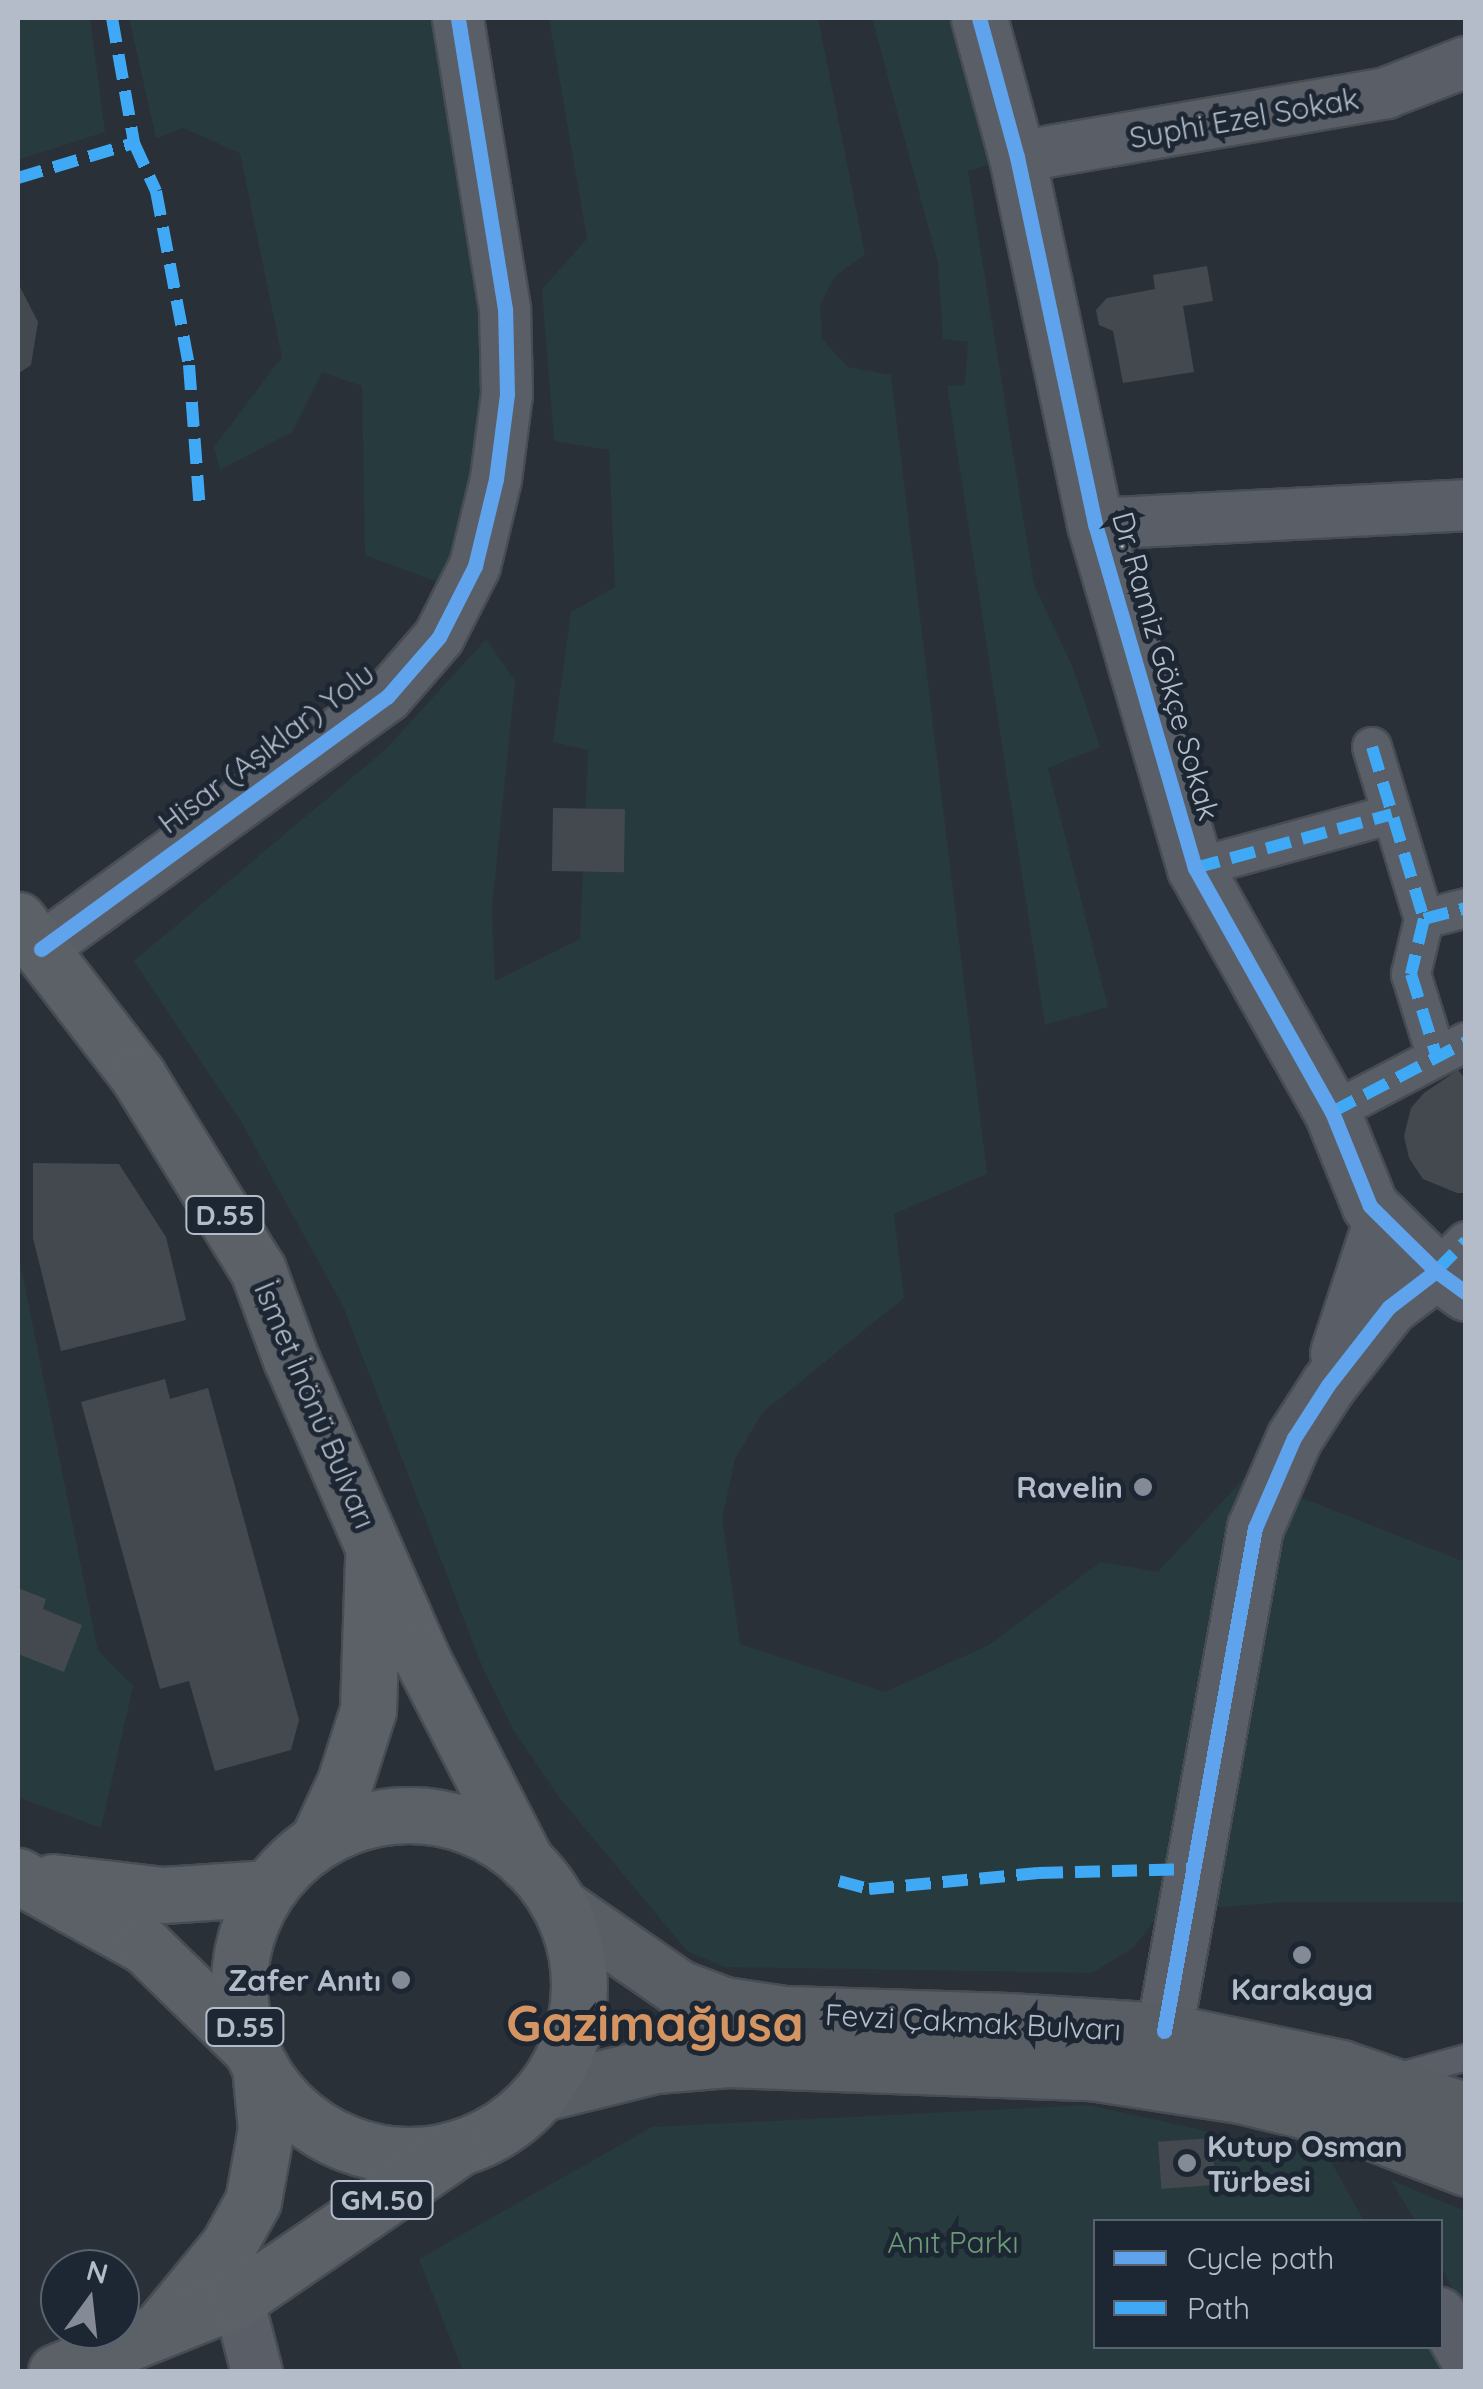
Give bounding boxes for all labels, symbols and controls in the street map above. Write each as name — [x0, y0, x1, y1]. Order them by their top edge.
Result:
street label: Suphi Ezel Sokak — [1127, 80, 1361, 156]
street label: Dr. Ramiz Gökçe Sokak — [1105, 508, 1227, 824]
street label: Hisar (Aşıklar) Yolu — [151, 655, 381, 841]
road number: D.55 — [185, 1192, 265, 1238]
street label: İsmet İnönü Bulvarı — [247, 1276, 383, 1534]
place label: Ravelin — [1016, 1469, 1123, 1505]
marker: Ravelin — [1132, 1476, 1154, 1498]
marker: Karakaya — [1291, 1944, 1313, 1966]
place label: Zafer Anıtı — [228, 1962, 381, 1998]
marker: Zafer Anıtı — [390, 1969, 412, 1991]
place label: Karakaya — [1231, 1971, 1373, 2007]
district label: Gazimağusa — [506, 1993, 804, 2053]
street label: Fevzi Çakmak Bulvarı — [824, 1996, 1122, 2048]
road number: D.55 — [205, 2004, 285, 2050]
place label: Kutup Osman Türbesi — [1207, 2128, 1403, 2198]
marker: Kutup Osman Türbesi — [1176, 2152, 1198, 2174]
road number: GM.50 — [330, 2177, 434, 2223]
legend — [1093, 2219, 1443, 2349]
park label: Anıt Parkı — [887, 2224, 1019, 2260]
text: Cycle path — [1187, 2239, 1334, 2277]
north arrow — [40, 2249, 140, 2349]
text: N — [83, 2252, 112, 2291]
text: Path — [1187, 2289, 1250, 2327]

